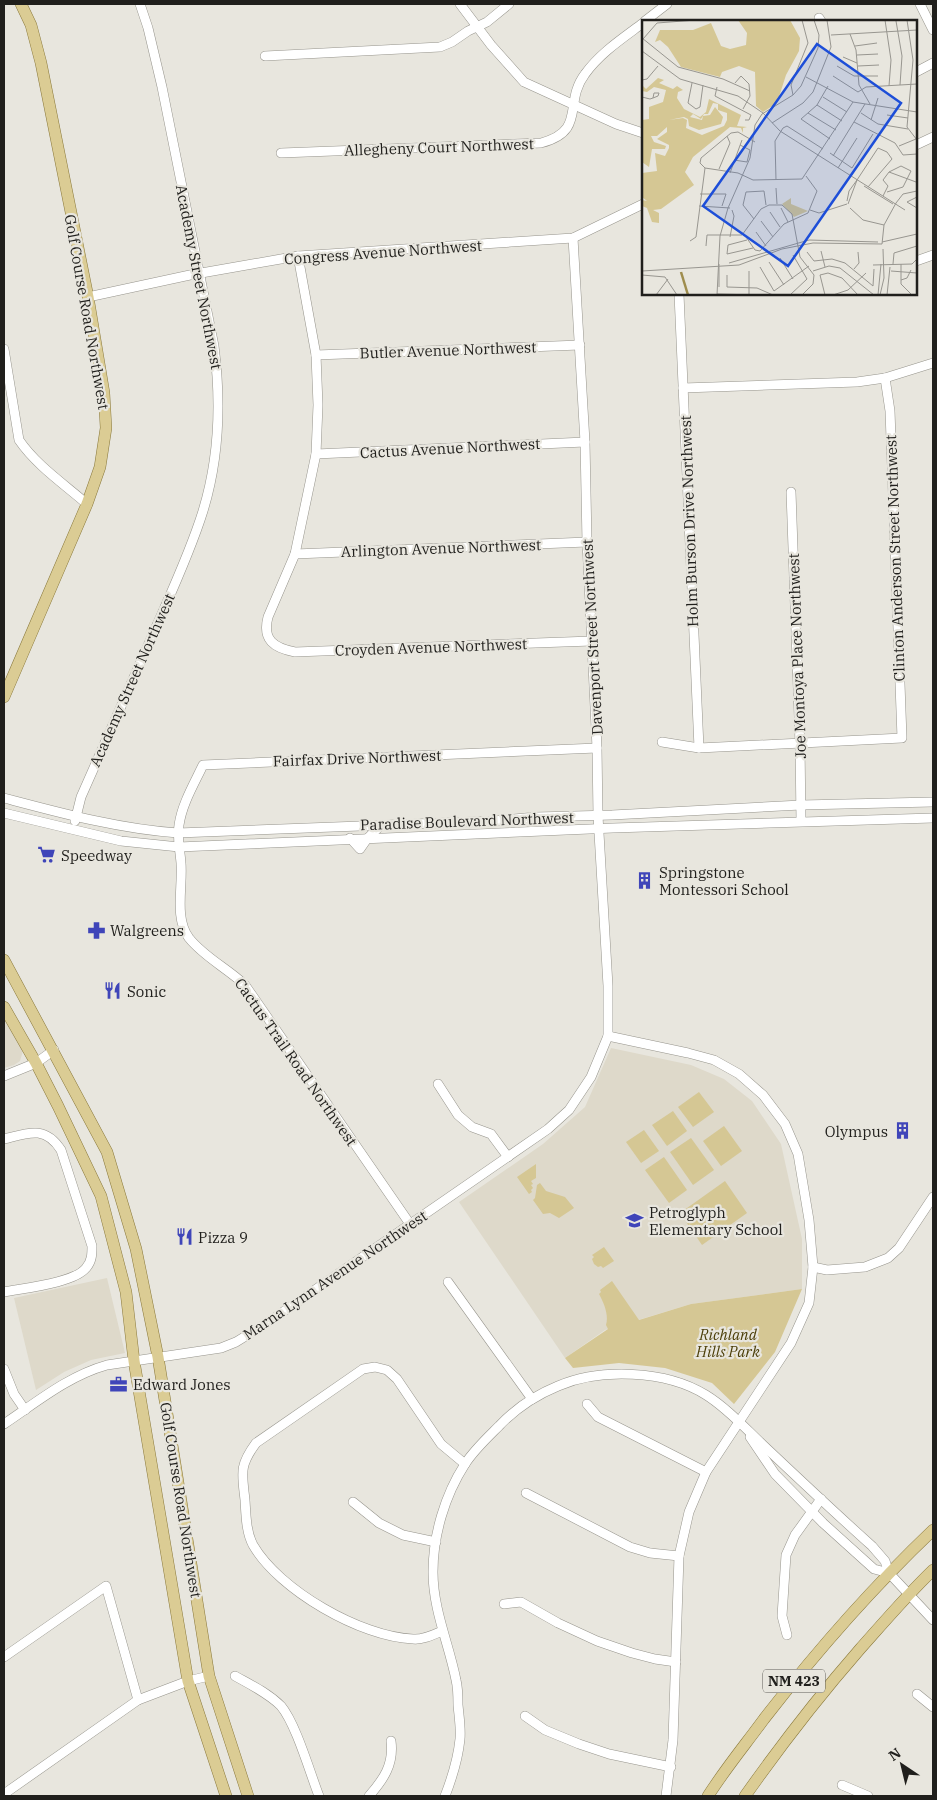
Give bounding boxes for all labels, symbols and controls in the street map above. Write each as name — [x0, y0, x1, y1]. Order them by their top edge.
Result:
inset map — [642, 20, 917, 295]
street label: Allegheny Court Northwest — [344, 134, 534, 160]
street label: Academy Street Northwest — [172, 183, 226, 371]
street label: Golf Course Road Northwest — [60, 213, 114, 411]
street label: Congress Avenue Northwest — [283, 236, 483, 268]
street label: Butler Avenue Northwest — [359, 337, 537, 363]
street label: Holm Burson Drive Northwest — [676, 415, 702, 627]
street label: Cactus Avenue Northwest — [359, 434, 541, 462]
street label: Clinton Anderson Street Northwest — [881, 434, 909, 682]
street label: Arlington Avenue Northwest — [341, 535, 541, 561]
street label: Davenport Street Northwest — [577, 538, 607, 736]
street label: Joe Montoya Place Northwest — [784, 553, 810, 759]
street label: Academy Street Northwest — [85, 590, 179, 770]
street label: Croyden Avenue Northwest — [335, 634, 527, 660]
street label: Fairfax Drive Northwest — [272, 746, 442, 770]
street label: Paradise Boulevard Northwest — [360, 808, 574, 834]
supermarket icon: Speedway — [37, 845, 57, 865]
place label: Speedway — [61, 846, 132, 865]
place label: Springstone Montessori School — [659, 863, 789, 899]
building icon: Springstone Montessori School — [635, 871, 655, 891]
pharmacy icon: Walgreens — [86, 920, 106, 940]
place label: Walgreens — [110, 921, 184, 940]
street label: Cactus Trail Road Northwest — [231, 974, 361, 1150]
restaurant icon: Sonic — [103, 981, 123, 1001]
place label: Sonic — [127, 982, 167, 1001]
building icon: Olympus — [892, 1121, 912, 1141]
place label: Olympus — [825, 1122, 888, 1141]
place label: Petroglyph Elementary School — [649, 1203, 783, 1239]
street label: Marna Lynn Avenue Northwest — [239, 1206, 431, 1344]
school or university icon: Petroglyph Elementary School — [625, 1211, 645, 1231]
restaurant icon: Pizza 9 — [174, 1227, 194, 1247]
place label: Pizza 9 — [198, 1228, 248, 1247]
park label: Richland Hills Park — [695, 1325, 760, 1361]
office icon: Edward Jones — [109, 1374, 129, 1394]
place label: Edward Jones — [133, 1375, 231, 1394]
street label: Golf Course Road Northwest — [156, 1401, 206, 1599]
road number: NM 423 — [763, 1670, 825, 1692]
north arrow — [877, 1740, 927, 1790]
text: N — [885, 1744, 904, 1765]

